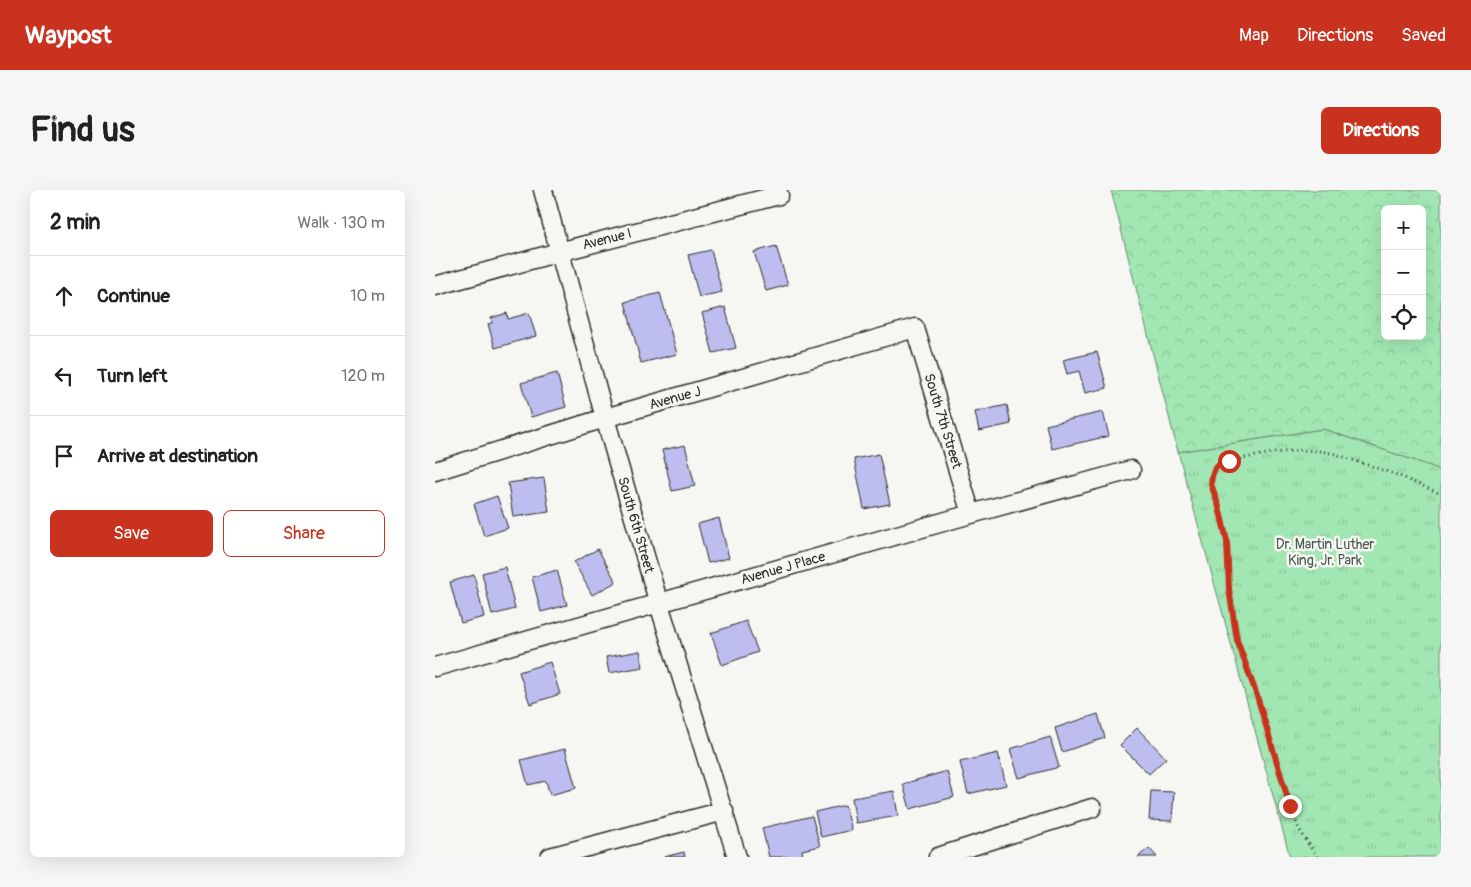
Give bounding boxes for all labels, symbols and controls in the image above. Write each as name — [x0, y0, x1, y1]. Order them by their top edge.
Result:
text: Waypost — [25, 21, 112, 50]
text: Map — [1239, 24, 1269, 47]
text: Directions — [1297, 24, 1373, 47]
text: Saved — [1401, 24, 1446, 47]
button: Directions — [1321, 107, 1441, 154]
text: Find us — [30, 108, 135, 152]
map controls — [1381, 205, 1426, 340]
button: + — [1381, 205, 1426, 250]
text: 2 min — [50, 209, 100, 236]
text: Walk · 130 m — [298, 213, 385, 233]
street label: Avenue I — [581, 225, 633, 253]
button: − — [1381, 250, 1426, 295]
icon: ahead — [50, 282, 78, 310]
text: Continue — [97, 284, 170, 308]
text: 10 m — [350, 286, 385, 306]
button: locate — [1381, 295, 1426, 340]
icon: left — [50, 362, 78, 390]
text: Turn left — [97, 364, 167, 388]
text: 120 m — [341, 366, 385, 386]
street label: South 7th Street — [920, 371, 966, 471]
street label: Avenue J — [647, 382, 703, 413]
icon: arrive — [50, 442, 78, 470]
text: Arrive at destination — [97, 444, 258, 468]
route start — [1218, 450, 1241, 473]
street label: South 6th Street — [614, 475, 658, 575]
button: Save — [50, 510, 213, 557]
button: Share — [223, 510, 385, 557]
park label: Dr. Martin Luther King, Jr. Park — [1276, 536, 1374, 569]
street label: Avenue J Place — [739, 548, 827, 588]
route end — [1279, 795, 1302, 818]

